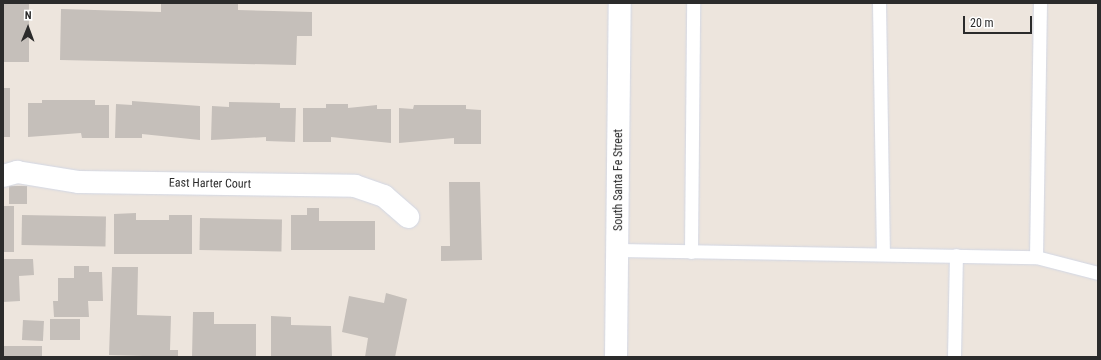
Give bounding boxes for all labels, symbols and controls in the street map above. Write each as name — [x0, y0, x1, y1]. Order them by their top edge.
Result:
north arrow — [8, 8, 48, 48]
scale bar — [965, 8, 1034, 34]
text: N — [25, 9, 32, 22]
text: 20 m — [970, 16, 994, 30]
street label: South Santa Fe Street — [612, 129, 626, 231]
street label: East Harter Court — [169, 176, 251, 192]

